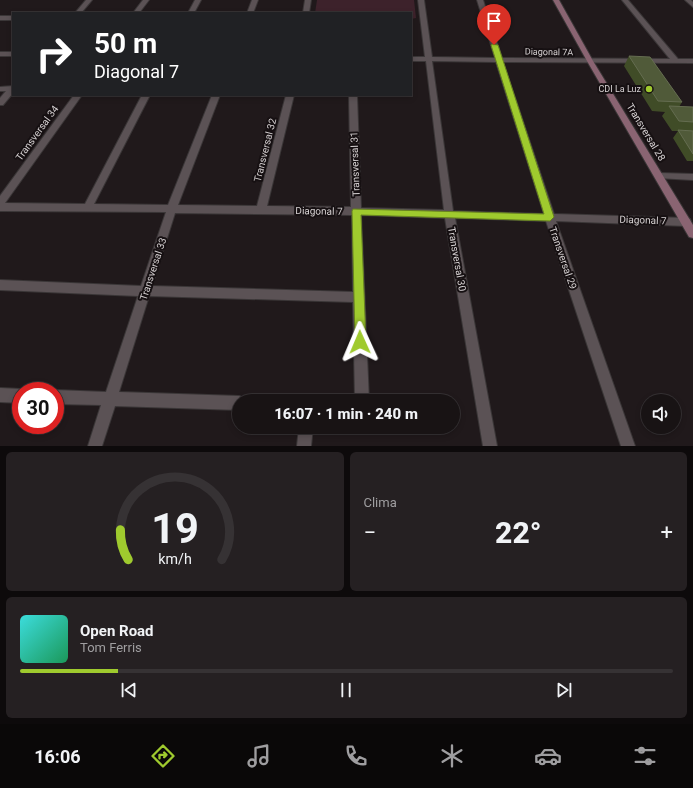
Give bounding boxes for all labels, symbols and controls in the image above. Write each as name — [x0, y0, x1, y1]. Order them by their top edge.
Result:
pin — [477, 4, 511, 45]
icon: arrive — [483, 10, 505, 32]
text: 50 m — [94, 27, 157, 60]
icon: right — [28, 28, 80, 80]
street label: Diagonal 7A — [525, 47, 573, 57]
text: Diagonal 7 — [94, 61, 179, 82]
place label: CDI La Luz — [599, 84, 642, 94]
marker: CDI La Luz — [644, 84, 654, 94]
street label: Transversal 28 — [625, 101, 668, 163]
street label: Transversal 34 — [13, 103, 61, 163]
street label: Transversal 32 — [252, 117, 278, 183]
street label: Transversal 31 — [348, 131, 362, 197]
street label: Diagonal 7 — [295, 205, 343, 217]
street label: Diagonal 7 — [619, 214, 667, 226]
street label: Transversal 29 — [547, 225, 579, 291]
street label: Transversal 30 — [446, 226, 468, 292]
street label: Transversal 33 — [138, 236, 168, 302]
position arrow — [339, 321, 381, 363]
speed limit sign: 30 — [12, 382, 64, 434]
map controls — [641, 394, 681, 434]
button: sound — [641, 394, 681, 434]
text: 16:07 · 1 min · 240 m — [274, 405, 418, 423]
text: Clima — [364, 495, 397, 510]
text: 19 — [151, 503, 199, 552]
text: 22° — [495, 515, 542, 550]
text: − — [364, 520, 376, 545]
text: + — [661, 520, 673, 545]
text: km/h — [158, 550, 192, 566]
text: Open Road — [80, 622, 154, 640]
text: Tom Ferris — [80, 640, 142, 655]
icon: previous — [118, 679, 140, 701]
icon: pause — [335, 679, 357, 701]
icon: next — [553, 679, 575, 701]
icon: directions — [149, 742, 177, 770]
icon: music — [245, 742, 273, 770]
icon: phone — [342, 742, 370, 770]
icon: climate — [438, 742, 466, 770]
icon: car — [534, 742, 562, 770]
icon: filters — [631, 742, 659, 770]
text: 16:06 — [34, 746, 81, 767]

